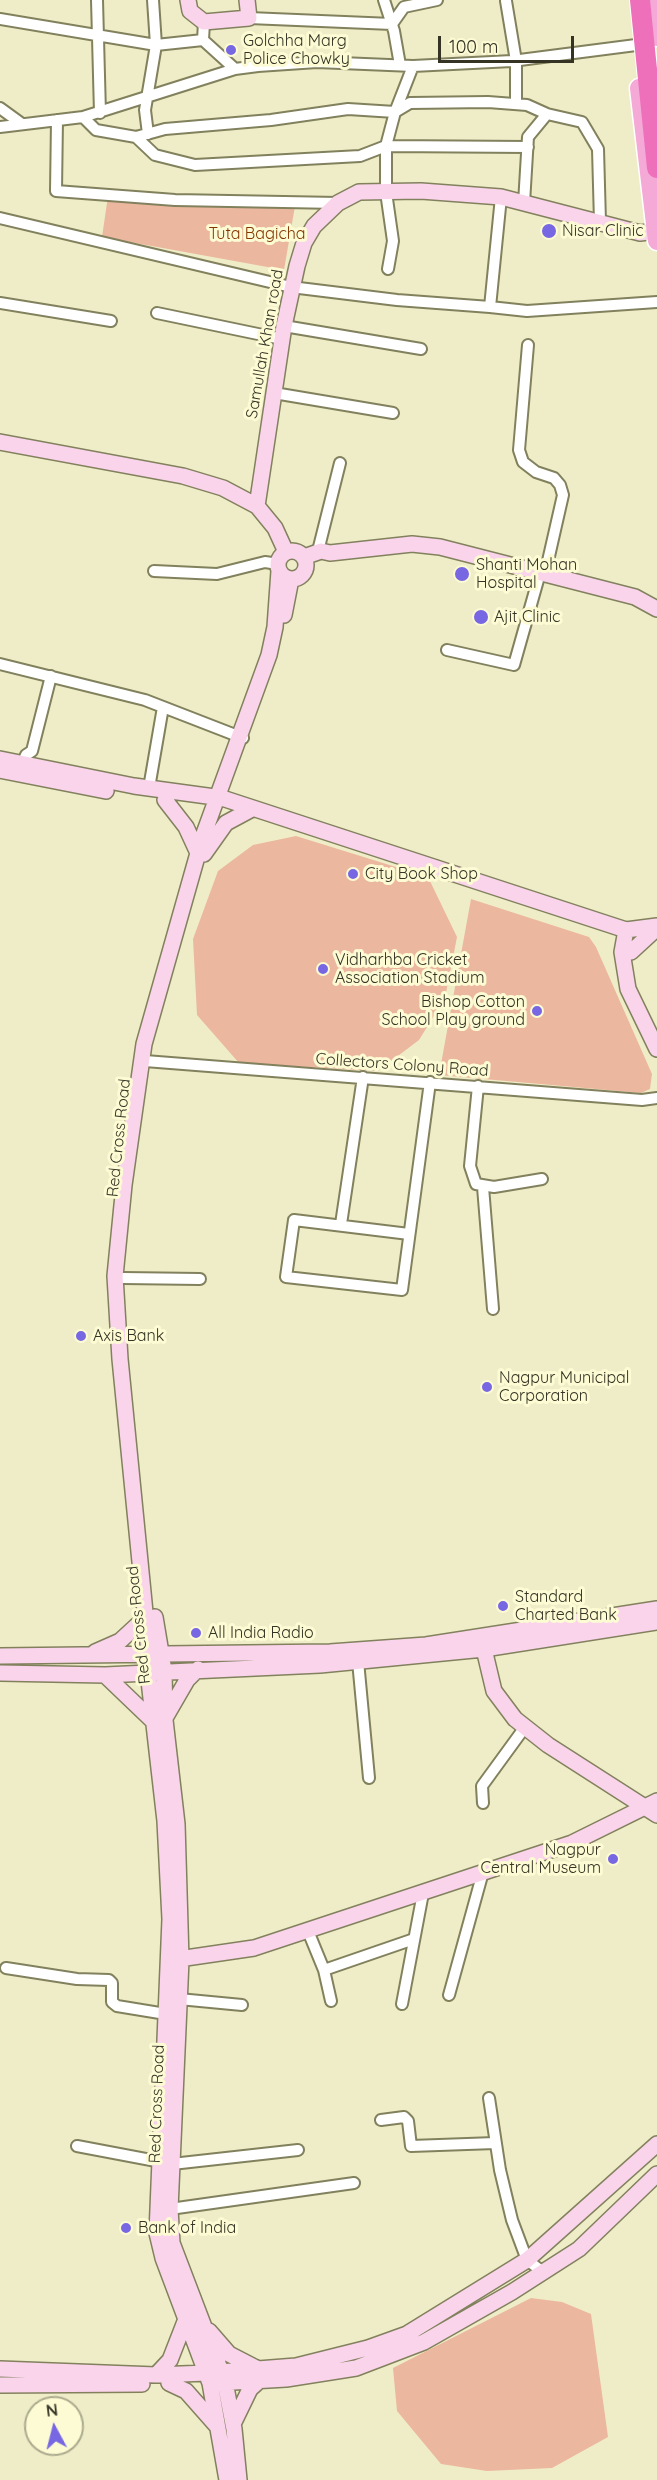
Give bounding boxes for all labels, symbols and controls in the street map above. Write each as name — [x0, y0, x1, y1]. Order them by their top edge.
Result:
scale bar — [441, 24, 578, 62]
place label: Golchha Marg Police Chowky — [243, 31, 350, 69]
text: 100 m — [449, 35, 498, 58]
marker: Golchha Marg Police Chowky — [224, 43, 238, 57]
place label: Nisar Clinic — [562, 221, 643, 241]
marker: Nisar Clinic — [540, 222, 558, 240]
park label: Tuta Bagicha — [209, 224, 305, 244]
street label: Samullah Khan road — [242, 268, 288, 420]
place label: Shanti Mohan Hospital — [476, 555, 577, 593]
marker: Shanti Mohan Hospital — [453, 565, 471, 583]
place label: Ajit Clinic — [494, 607, 560, 627]
marker: Ajit Clinic — [472, 608, 490, 626]
place label: City Book Shop — [365, 864, 478, 884]
marker: City Book Shop — [346, 867, 360, 881]
place label: Vidharhba Cricket Association Stadium — [335, 950, 484, 988]
marker: Vidharhba Cricket Association Stadium — [316, 962, 330, 976]
place label: Bishop Cotton School Play ground — [381, 992, 525, 1030]
marker: Bishop Cotton School Play ground — [530, 1004, 544, 1018]
street label: Collectors Colony Road — [315, 1049, 489, 1081]
street label: Red Cross Road — [103, 1078, 135, 1198]
place label: Axis Bank — [93, 1326, 164, 1346]
marker: Axis Bank — [74, 1329, 88, 1343]
place label: Nagpur Municipal Corporation — [499, 1368, 629, 1406]
marker: Nagpur Municipal Corporation — [480, 1380, 494, 1394]
street label: Red Cross Road — [123, 1565, 155, 1685]
place label: Standard Charted Bank — [515, 1587, 617, 1625]
marker: Standard Charted Bank — [496, 1599, 510, 1613]
place label: All India Radio — [208, 1623, 314, 1643]
marker: All India Radio — [189, 1626, 203, 1640]
place label: Nagpur Central Museum — [481, 1840, 601, 1878]
marker: Nagpur Central Museum — [606, 1852, 620, 1866]
street label: Red Cross Road — [145, 2044, 169, 2164]
place label: Bank of India — [138, 2218, 236, 2238]
marker: Bank of India — [119, 2221, 133, 2235]
north arrow — [24, 2396, 84, 2456]
text: N — [45, 2399, 59, 2421]

